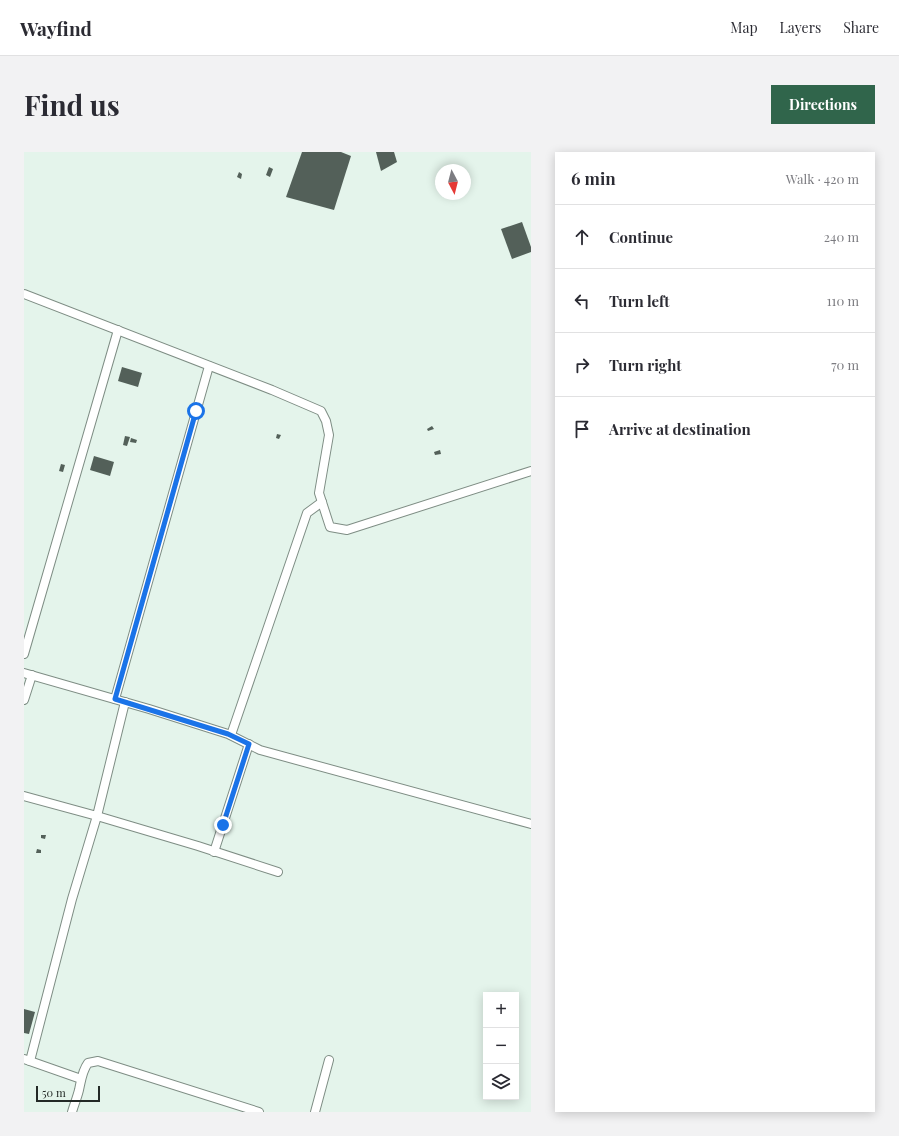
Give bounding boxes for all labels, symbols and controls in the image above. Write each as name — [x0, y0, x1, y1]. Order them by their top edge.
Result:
text: Wayfind — [20, 15, 92, 41]
text: Map — [730, 18, 758, 37]
text: Layers — [780, 18, 821, 37]
text: Share — [843, 18, 879, 37]
button: Directions — [771, 85, 875, 124]
text: Find us — [24, 86, 120, 123]
north arrow — [435, 164, 471, 200]
text: 6 min — [571, 167, 616, 189]
text: Walk · 420 m — [786, 170, 859, 187]
icon: ahead — [571, 226, 593, 248]
text: Continue — [609, 227, 673, 247]
text: 240 m — [824, 228, 859, 245]
icon: left — [571, 290, 593, 312]
text: Turn left — [609, 291, 670, 311]
text: 110 m — [827, 292, 859, 309]
icon: right — [571, 354, 593, 376]
text: Turn right — [609, 355, 682, 375]
text: 70 m — [831, 356, 859, 373]
route start — [187, 402, 205, 420]
icon: arrive — [571, 418, 593, 440]
text: Arrive at destination — [609, 419, 751, 439]
route end — [214, 816, 232, 834]
map controls — [483, 992, 519, 1100]
button: + — [483, 992, 519, 1028]
button: − — [483, 1028, 519, 1064]
button: layers — [483, 1064, 519, 1100]
scale bar — [36, 1084, 100, 1103]
text: 50 m — [42, 1085, 66, 1100]

